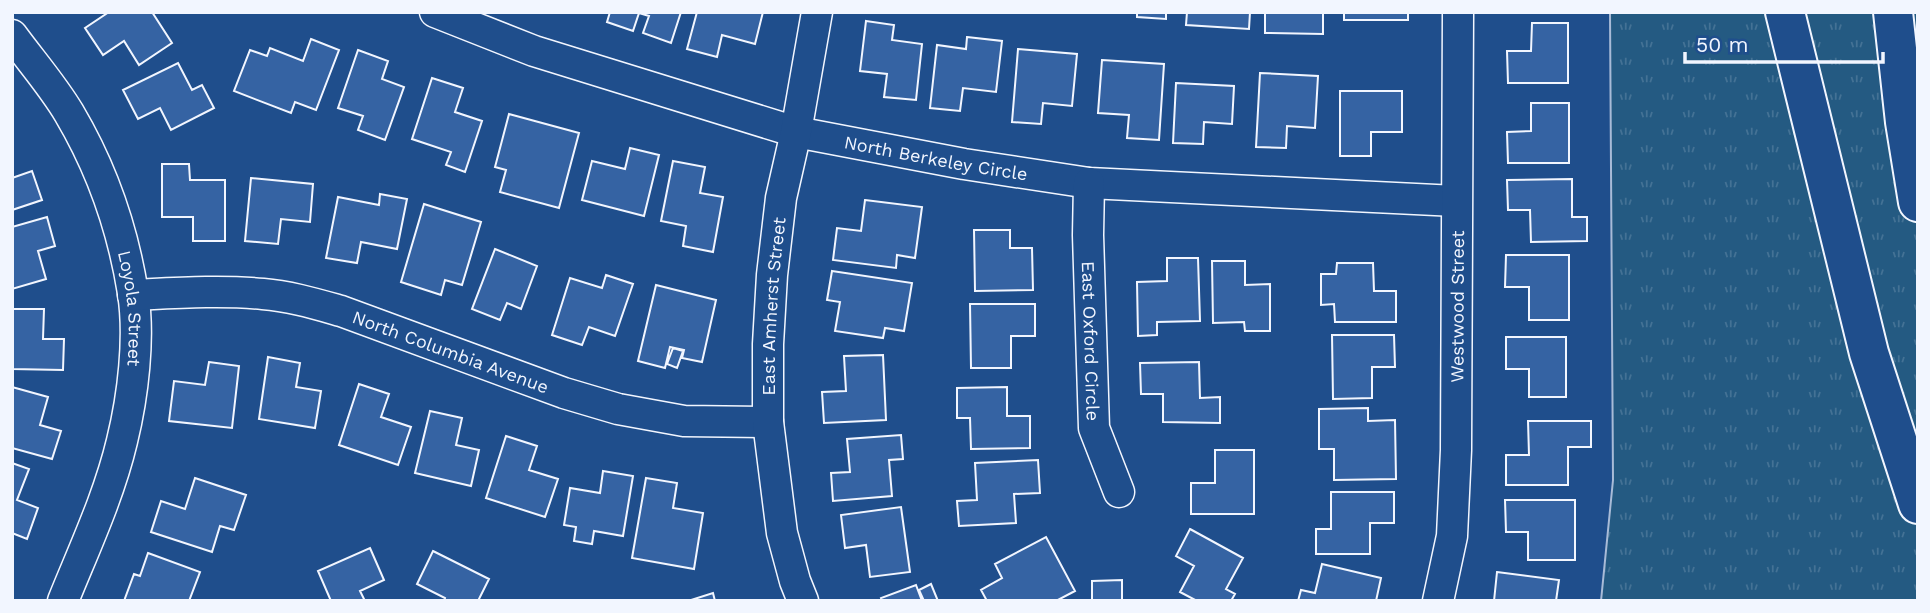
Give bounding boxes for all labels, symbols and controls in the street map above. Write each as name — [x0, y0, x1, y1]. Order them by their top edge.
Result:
scale bar — [1685, 21, 1883, 65]
text: 50 m — [1696, 32, 1748, 57]
street label: North Berkeley Circle — [843, 131, 1029, 184]
street label: East Amherst Street — [758, 215, 789, 396]
street label: Westwood Street — [1446, 230, 1468, 383]
street label: Loyola Street — [114, 248, 146, 368]
street label: East Oxford Circle — [1078, 261, 1104, 421]
street label: North Columbia Avenue — [350, 306, 552, 397]

